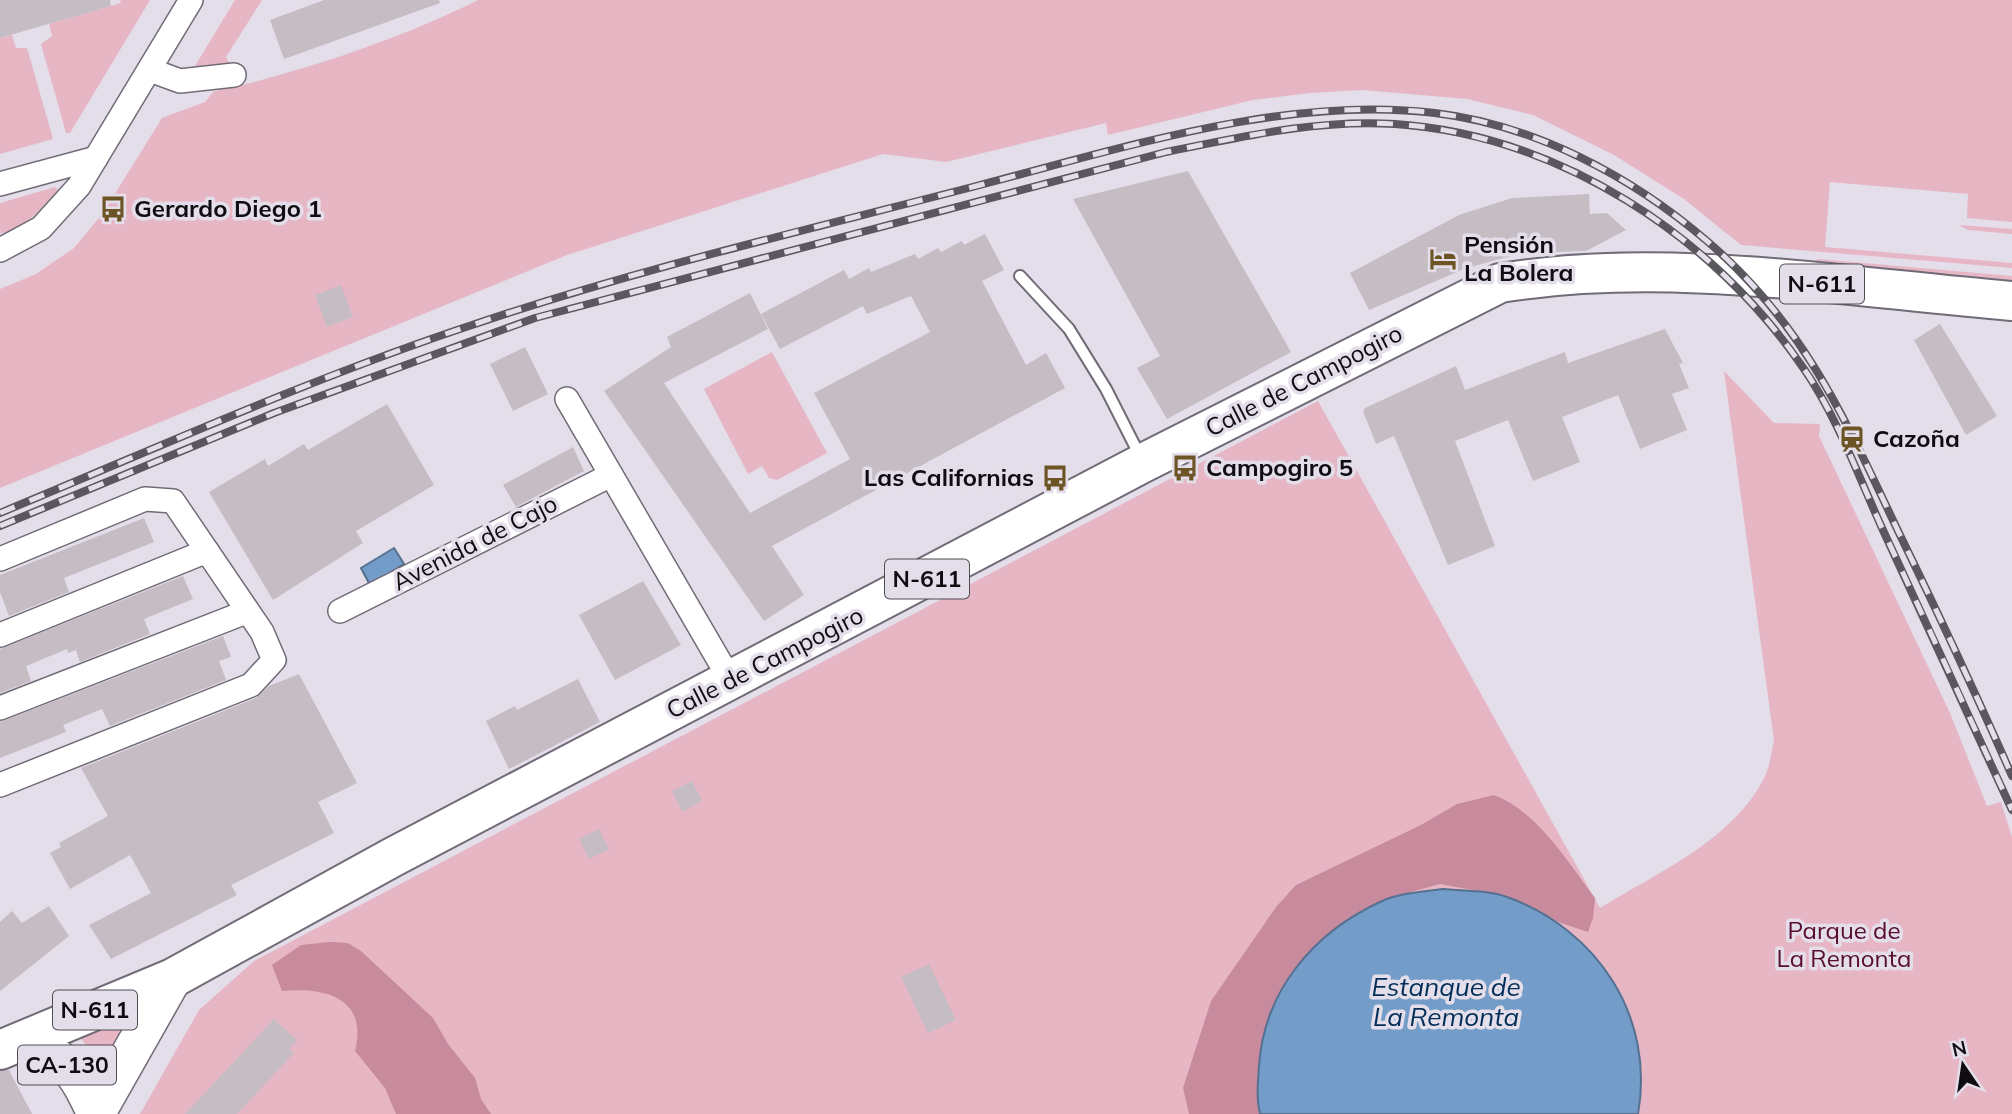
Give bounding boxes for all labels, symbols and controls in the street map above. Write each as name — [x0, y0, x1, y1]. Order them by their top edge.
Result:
place label: Gerardo Diego 1 — [134, 193, 322, 223]
bus stop icon: Gerardo Diego 1 — [98, 194, 128, 224]
place label: Pensión La Bolera — [1464, 229, 1573, 287]
hotel icon: Pensión La Bolera — [1428, 244, 1458, 274]
road number: N-611 — [1780, 264, 1864, 304]
street label: Calle de Campogiro — [1200, 318, 1407, 443]
place label: Cazoña — [1873, 423, 1960, 453]
station icon: Cazoña — [1837, 424, 1867, 454]
place label: Campogiro 5 — [1206, 452, 1353, 482]
bus stop icon: Campogiro 5 — [1170, 453, 1200, 483]
place label: Las Californias — [864, 462, 1034, 492]
bus stop icon: Las Californias — [1040, 463, 1070, 493]
street label: Avenida de Cajo — [387, 488, 562, 597]
road number: N-611 — [885, 559, 969, 598]
street label: Calle de Campogiro — [661, 600, 868, 725]
park label: Parque de La Remonta — [1777, 915, 1911, 973]
water label: Estanque de La Remonta — [1371, 970, 1521, 1033]
road number: N-611 — [53, 990, 137, 1030]
north arrow — [1928, 1030, 1998, 1100]
text: N — [1949, 1035, 1969, 1062]
road number: CA-130 — [18, 1046, 116, 1084]

